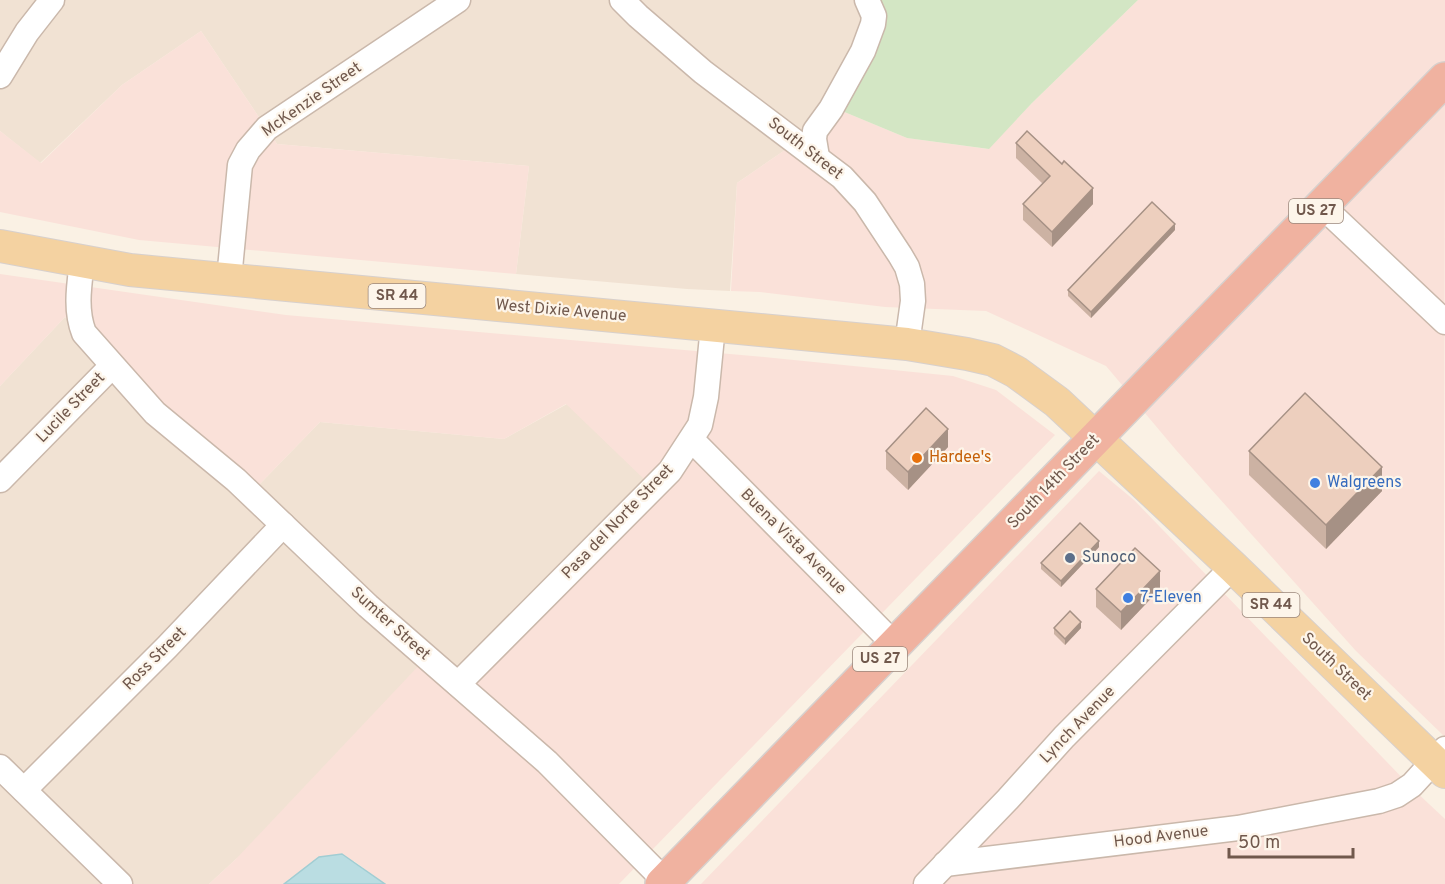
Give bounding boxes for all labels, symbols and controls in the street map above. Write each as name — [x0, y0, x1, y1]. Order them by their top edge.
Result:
street label: McKenzie Street — [258, 58, 366, 142]
street label: South Street — [763, 113, 847, 185]
road number: US 27 — [1289, 199, 1343, 223]
road number: SR 44 — [368, 284, 426, 308]
street label: West Dixie Avenue — [495, 295, 627, 327]
street label: Lucile Street — [32, 368, 110, 448]
street label: South 14th Street — [1004, 431, 1104, 533]
place label: Hardee's — [929, 448, 992, 468]
marker: Hardee's — [910, 451, 924, 465]
street label: Pasa del Norte Street — [558, 460, 678, 584]
place label: Walgreens — [1327, 473, 1402, 493]
marker: Walgreens — [1308, 476, 1322, 490]
street label: Buena Vista Avenue — [736, 485, 850, 599]
place label: Sunoco — [1082, 548, 1136, 568]
marker: Sunoco — [1063, 551, 1077, 565]
street label: Sumter Street — [346, 583, 434, 665]
place label: 7-Eleven — [1140, 588, 1202, 608]
marker: 7-Eleven — [1121, 591, 1135, 605]
road number: SR 44 — [1242, 593, 1300, 617]
street label: Ross Street — [119, 623, 191, 695]
street label: South Street — [1297, 629, 1375, 705]
road number: US 27 — [853, 647, 907, 671]
street label: Lynch Avenue — [1036, 682, 1120, 768]
street label: Hood Avenue — [1113, 821, 1209, 853]
scale bar — [1229, 821, 1354, 859]
text: 50 m — [1238, 832, 1280, 855]

